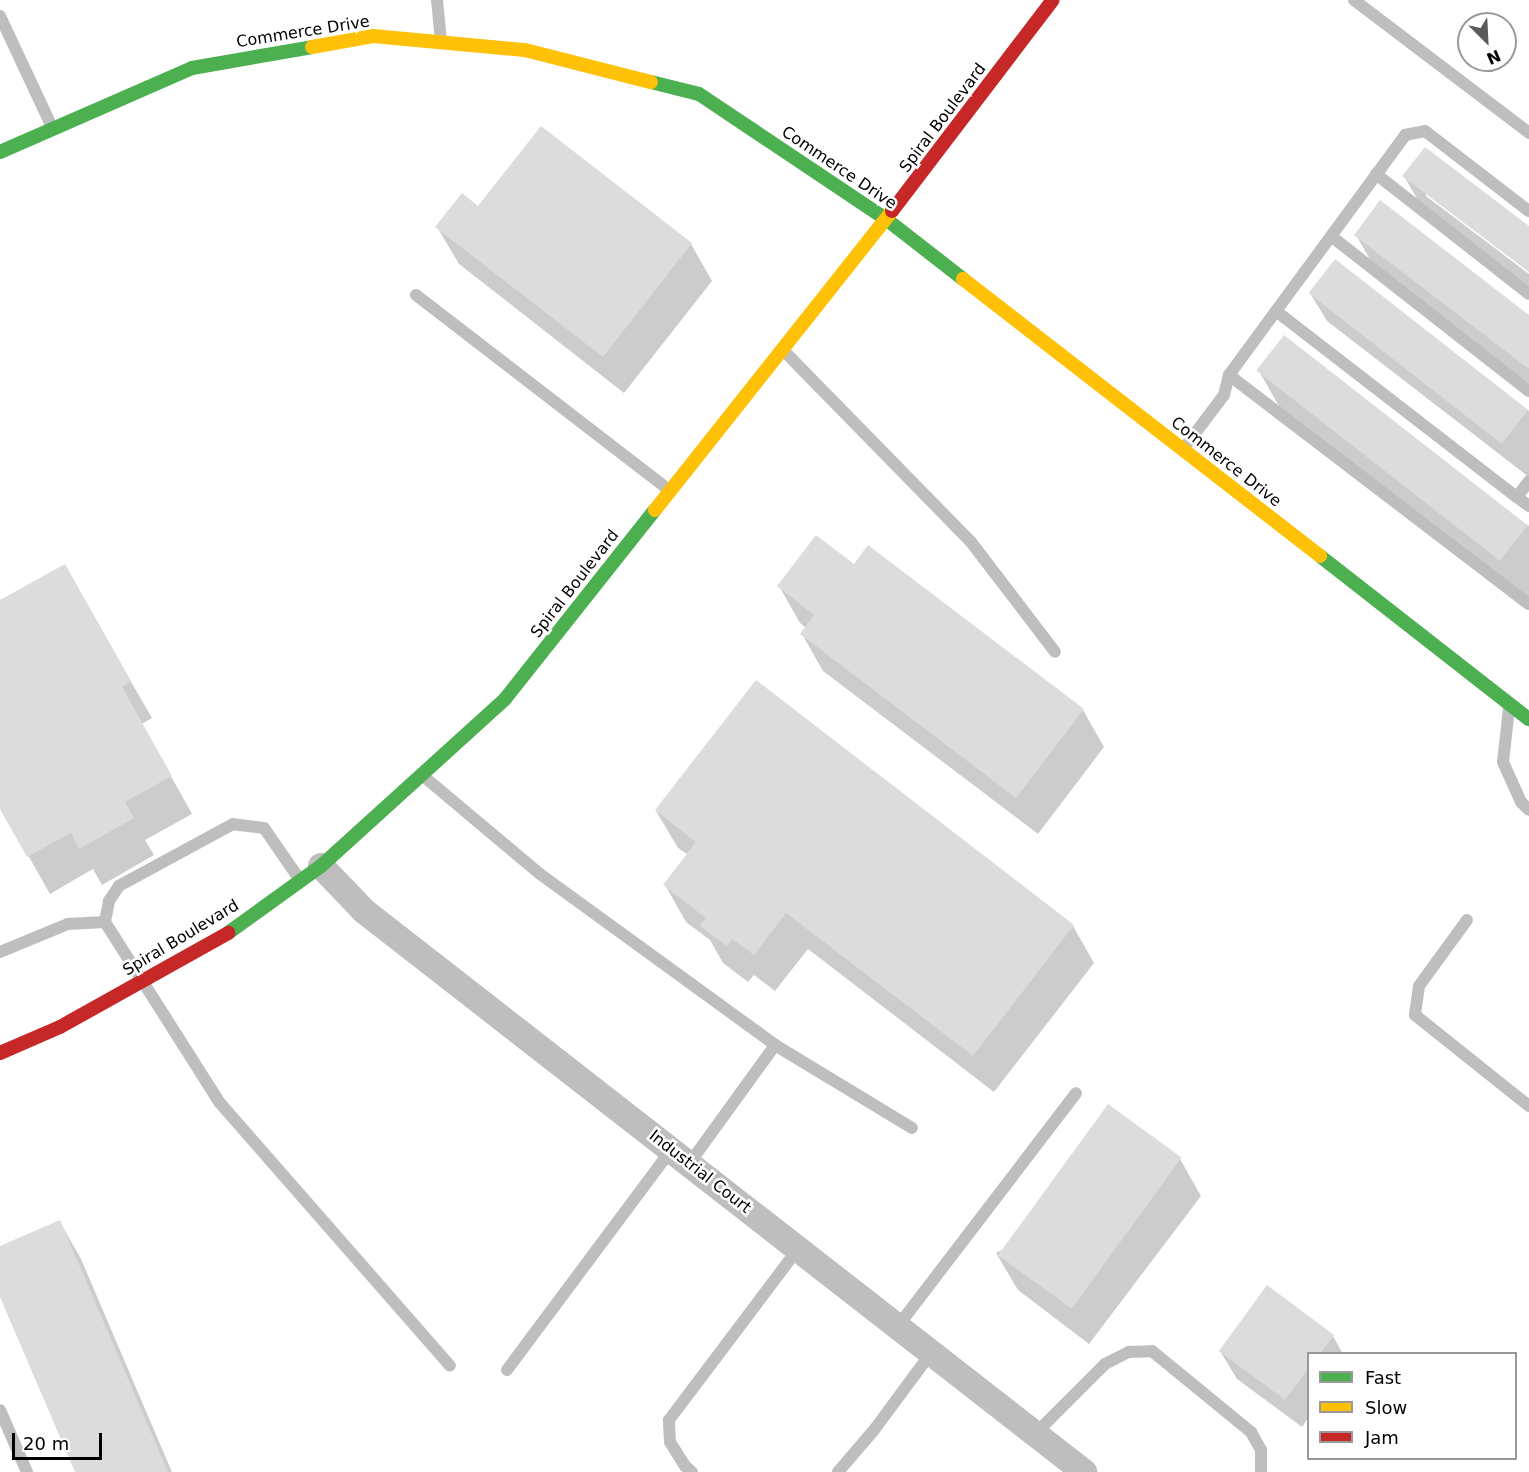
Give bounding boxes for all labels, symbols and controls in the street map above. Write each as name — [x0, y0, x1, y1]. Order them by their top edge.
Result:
street label: Commerce Drive — [235, 12, 371, 52]
north arrow — [1457, 12, 1517, 72]
text: N — [1484, 46, 1504, 68]
street label: Spiral Boulevard — [896, 60, 990, 176]
street label: Commerce Drive — [778, 122, 900, 214]
street label: Commerce Drive — [1167, 413, 1285, 511]
street label: Spiral Boulevard — [527, 526, 623, 642]
street label: Spiral Boulevard — [120, 896, 242, 980]
street label: Industrial Court — [645, 1126, 755, 1218]
legend — [1307, 1352, 1517, 1460]
text: Fast — [1365, 1367, 1401, 1388]
text: Slow — [1365, 1397, 1407, 1418]
scale bar — [15, 1421, 105, 1459]
text: Jam — [1365, 1427, 1399, 1448]
text: 20 m — [23, 1433, 69, 1454]

